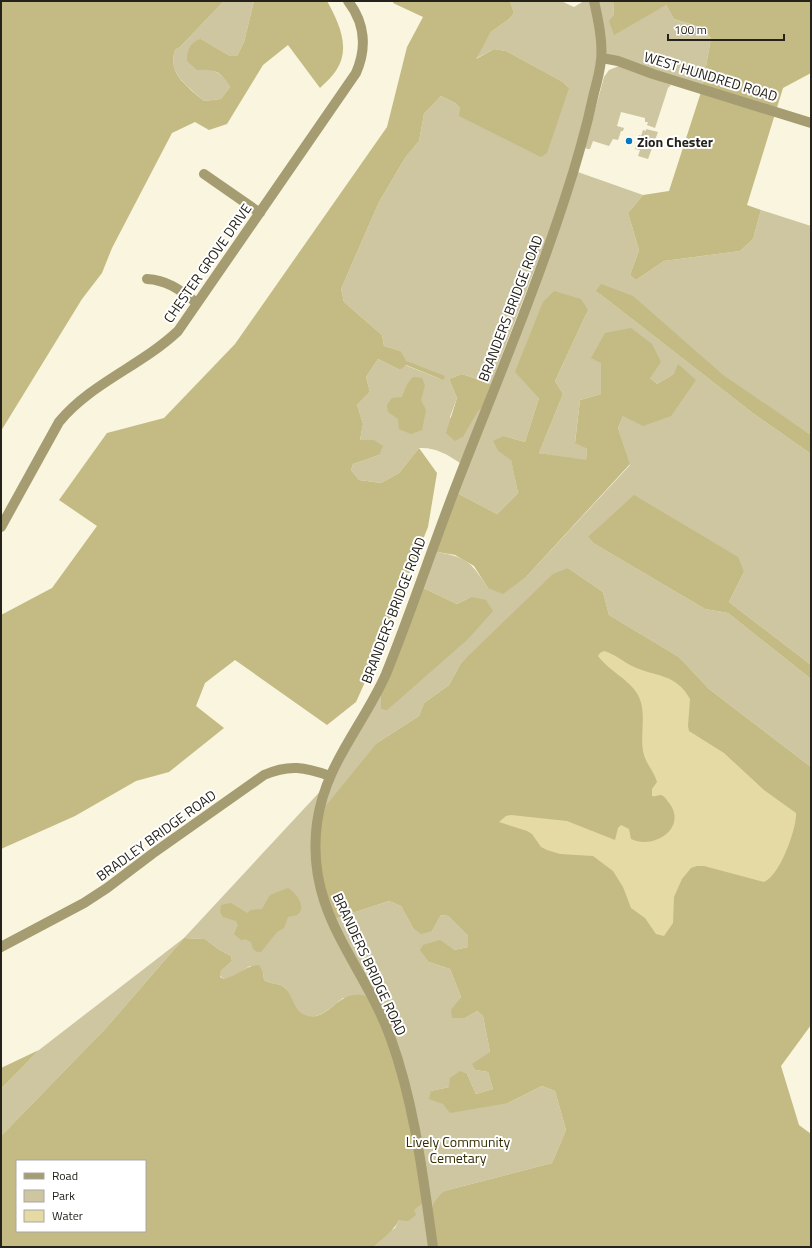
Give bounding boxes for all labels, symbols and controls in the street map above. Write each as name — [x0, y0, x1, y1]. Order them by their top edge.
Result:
scale bar — [668, 16, 784, 42]
text: 100 m — [674, 20, 707, 39]
street label: WEST HUNDRED ROAD — [642, 46, 780, 106]
place label: Zion Chester — [637, 131, 713, 152]
marker: Zion Chester — [624, 136, 634, 146]
street label: CHESTER GROVE DRIVE — [158, 199, 256, 327]
street label: BRANDERS BRIDGE ROAD — [472, 232, 548, 384]
street label: BRANDERS BRIDGE ROAD — [355, 534, 431, 686]
street label: BRADLEY BRIDGE ROAD — [92, 784, 220, 886]
street label: BRANDERS BRIDGE ROAD — [328, 889, 412, 1039]
park label: Lively Community Cemetary — [406, 1131, 510, 1168]
legend — [16, 1160, 146, 1232]
text: Road — [52, 1166, 78, 1185]
text: Park — [52, 1186, 75, 1205]
text: Water — [52, 1206, 83, 1225]

